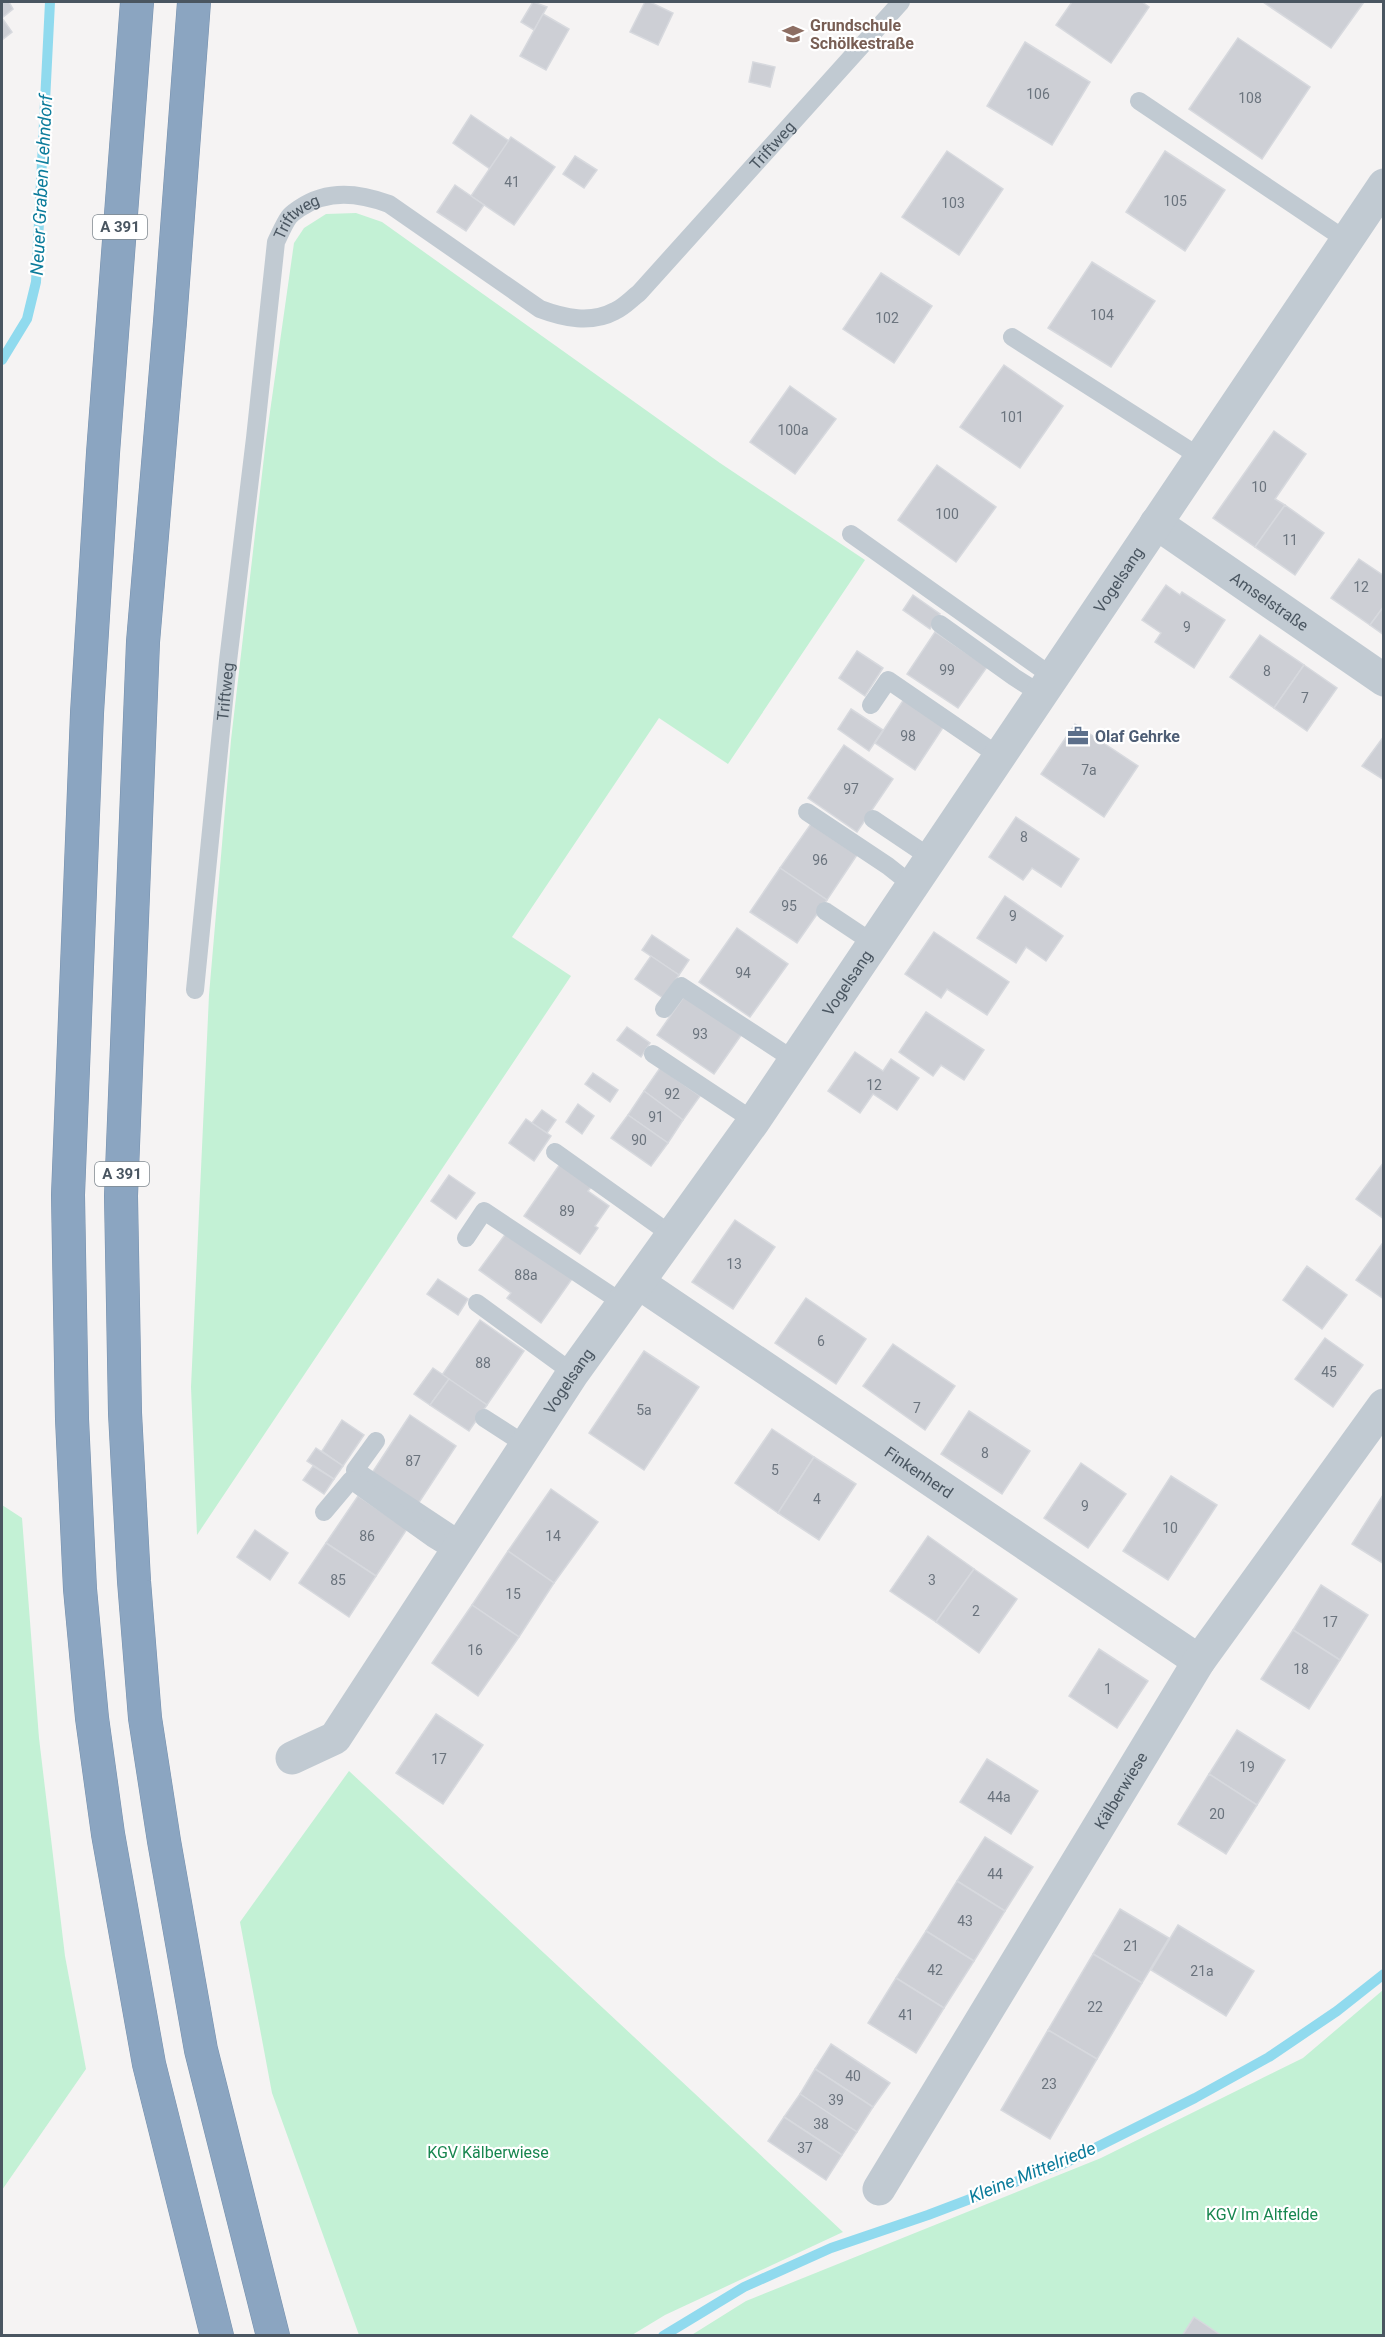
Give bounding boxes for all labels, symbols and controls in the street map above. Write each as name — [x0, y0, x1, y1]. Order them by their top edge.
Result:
place label: Grundschule Schölkestraße — [810, 16, 914, 53]
school or university icon: Grundschule Schölkestraße — [781, 22, 805, 46]
house number: 106 — [1026, 86, 1050, 102]
house number: 108 — [1238, 90, 1262, 106]
water label: Neuer Graben Lehndorf — [26, 92, 56, 276]
street label: Triftweg — [745, 117, 799, 173]
house number: 41 — [504, 174, 520, 190]
street label: Triftweg — [269, 190, 322, 242]
house number: 105 — [1163, 193, 1187, 209]
house number: 103 — [941, 195, 965, 211]
road number: A 391 — [93, 215, 147, 239]
house number: 104 — [1090, 307, 1114, 323]
house number: 102 — [875, 310, 899, 326]
house number: 101 — [1000, 409, 1024, 425]
house number: 100a — [777, 422, 809, 438]
house number: 10 — [1251, 479, 1267, 495]
house number: 100 — [935, 506, 959, 522]
house number: 11 — [1282, 532, 1298, 548]
street label: Vogelsang — [1090, 543, 1147, 616]
street label: Amselstraße — [1227, 568, 1312, 635]
house number: 12 — [1353, 579, 1369, 595]
house number: 9 — [1183, 619, 1191, 635]
street label: Triftweg — [213, 661, 237, 722]
house number: 99 — [939, 662, 955, 678]
house number: 8 — [1263, 663, 1271, 679]
house number: 7 — [1301, 690, 1309, 706]
office icon: Olaf Gehrke — [1066, 724, 1090, 748]
place label: Olaf Gehrke — [1095, 727, 1180, 746]
house number: 98 — [900, 728, 916, 744]
house number: 7a — [1081, 762, 1097, 778]
house number: 97 — [843, 781, 859, 797]
house number: 8 — [1020, 829, 1028, 845]
house number: 96 — [812, 852, 828, 868]
house number: 95 — [781, 898, 797, 914]
house number: 9 — [1009, 908, 1017, 924]
street label: Vogelsang — [818, 946, 876, 1019]
house number: 94 — [735, 965, 751, 981]
house number: 93 — [692, 1026, 708, 1042]
house number: 12 — [866, 1077, 882, 1093]
house number: 92 — [664, 1086, 680, 1102]
house number: 91 — [648, 1109, 664, 1125]
house number: 90 — [631, 1132, 647, 1148]
road number: A 391 — [95, 1162, 149, 1186]
house number: 89 — [559, 1203, 575, 1219]
house number: 13 — [726, 1256, 742, 1272]
house number: 88a — [514, 1267, 538, 1283]
house number: 6 — [817, 1333, 825, 1349]
street label: Vogelsang — [540, 1344, 597, 1417]
house number: 88 — [475, 1355, 491, 1371]
house number: 45 — [1321, 1364, 1337, 1380]
house number: 7 — [913, 1400, 921, 1416]
house number: 5a — [636, 1402, 652, 1418]
street label: Finkenherd — [881, 1442, 957, 1502]
house number: 8 — [981, 1445, 989, 1461]
house number: 87 — [405, 1453, 421, 1469]
house number: 5 — [771, 1462, 779, 1478]
house number: 4 — [813, 1491, 821, 1507]
house number: 9 — [1081, 1498, 1089, 1514]
house number: 10 — [1162, 1520, 1178, 1536]
house number: 86 — [359, 1528, 375, 1544]
house number: 14 — [545, 1528, 561, 1544]
house number: 85 — [330, 1572, 346, 1588]
house number: 3 — [928, 1572, 936, 1588]
house number: 15 — [505, 1586, 521, 1602]
house number: 2 — [972, 1603, 980, 1619]
house number: 17 — [1322, 1614, 1338, 1630]
house number: 16 — [467, 1642, 483, 1658]
house number: 18 — [1293, 1661, 1309, 1677]
house number: 1 — [1104, 1681, 1112, 1697]
street label: Kälberwiese — [1090, 1748, 1151, 1833]
house number: 17 — [431, 1751, 447, 1767]
house number: 19 — [1239, 1759, 1255, 1775]
house number: 44a — [987, 1789, 1011, 1805]
house number: 20 — [1209, 1806, 1225, 1822]
house number: 44 — [987, 1866, 1003, 1882]
house number: 43 — [957, 1913, 973, 1929]
house number: 21 — [1123, 1938, 1139, 1954]
house number: 42 — [927, 1962, 943, 1978]
house number: 21a — [1190, 1963, 1214, 1979]
house number: 22 — [1087, 1999, 1103, 2015]
house number: 41 — [898, 2007, 914, 2023]
house number: 40 — [845, 2068, 861, 2084]
house number: 23 — [1041, 2076, 1057, 2092]
house number: 39 — [828, 2092, 844, 2108]
house number: 38 — [813, 2116, 829, 2132]
water label: Kleine Mittelriede — [966, 2137, 1098, 2207]
house number: 37 — [797, 2140, 813, 2156]
park label: KGV Kälberwiese — [427, 2143, 549, 2162]
park label: KGV Im Altfelde — [1206, 2205, 1318, 2224]

